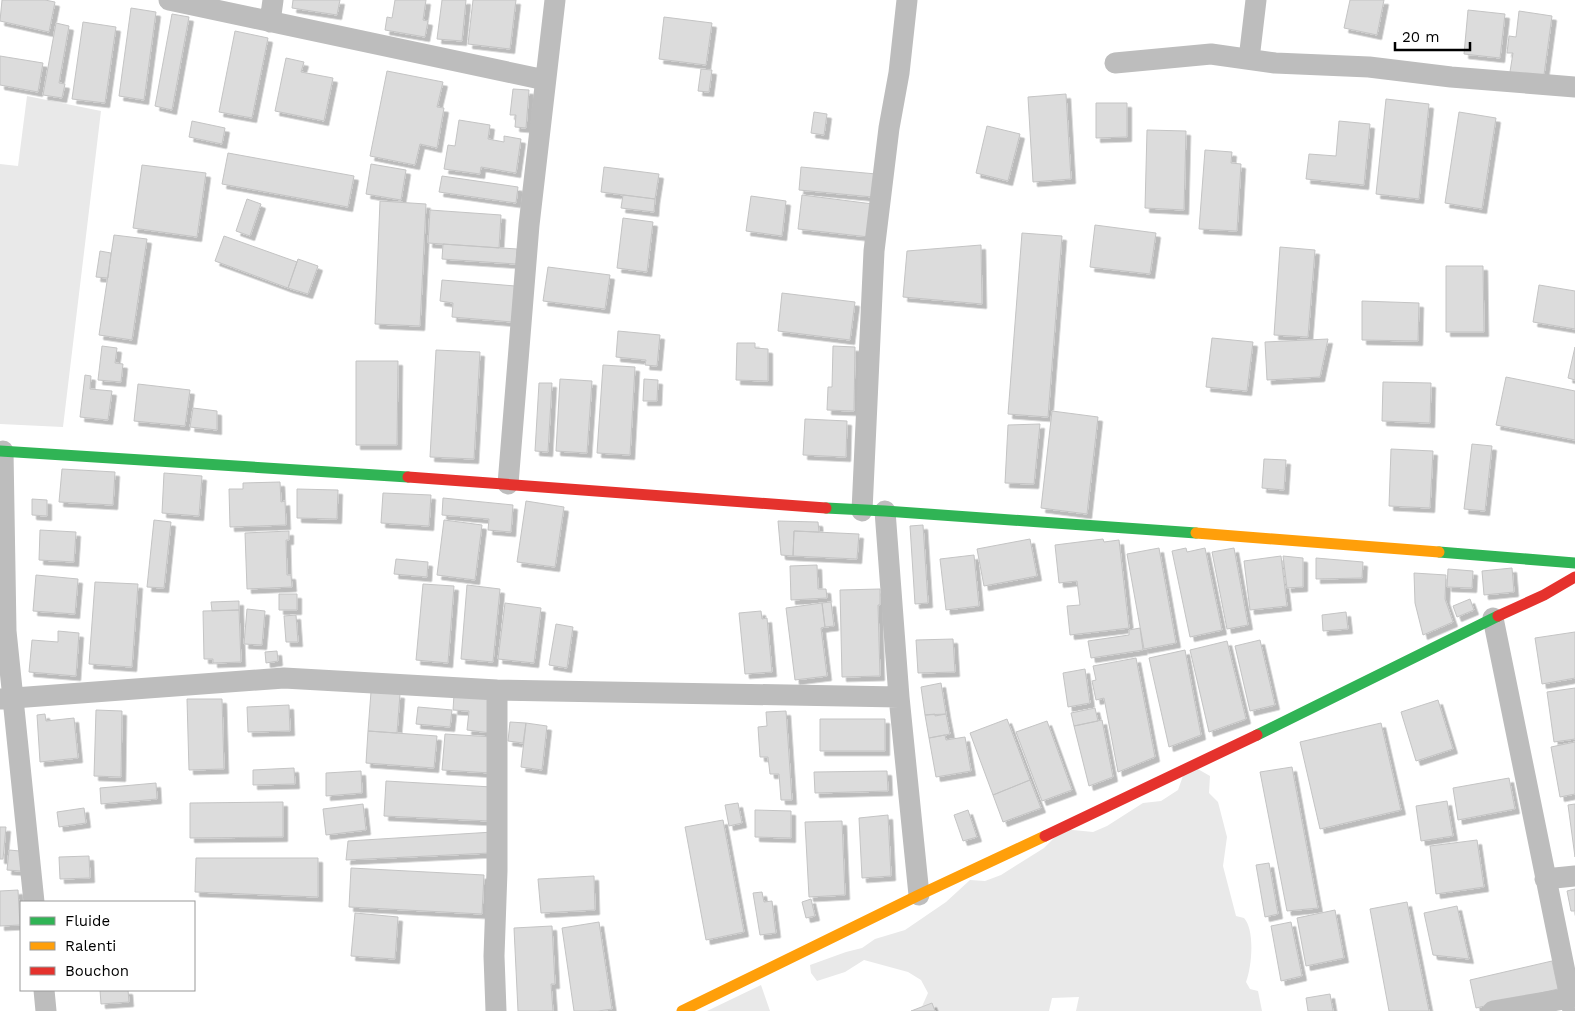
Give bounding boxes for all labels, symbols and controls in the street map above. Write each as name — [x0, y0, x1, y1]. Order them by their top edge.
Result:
scale bar — [1395, 20, 1470, 52]
text: 20 m — [1402, 28, 1440, 46]
legend — [20, 901, 195, 991]
text: Fluide — [65, 912, 110, 930]
text: Ralenti — [65, 937, 116, 955]
text: Bouchon — [65, 962, 129, 980]

